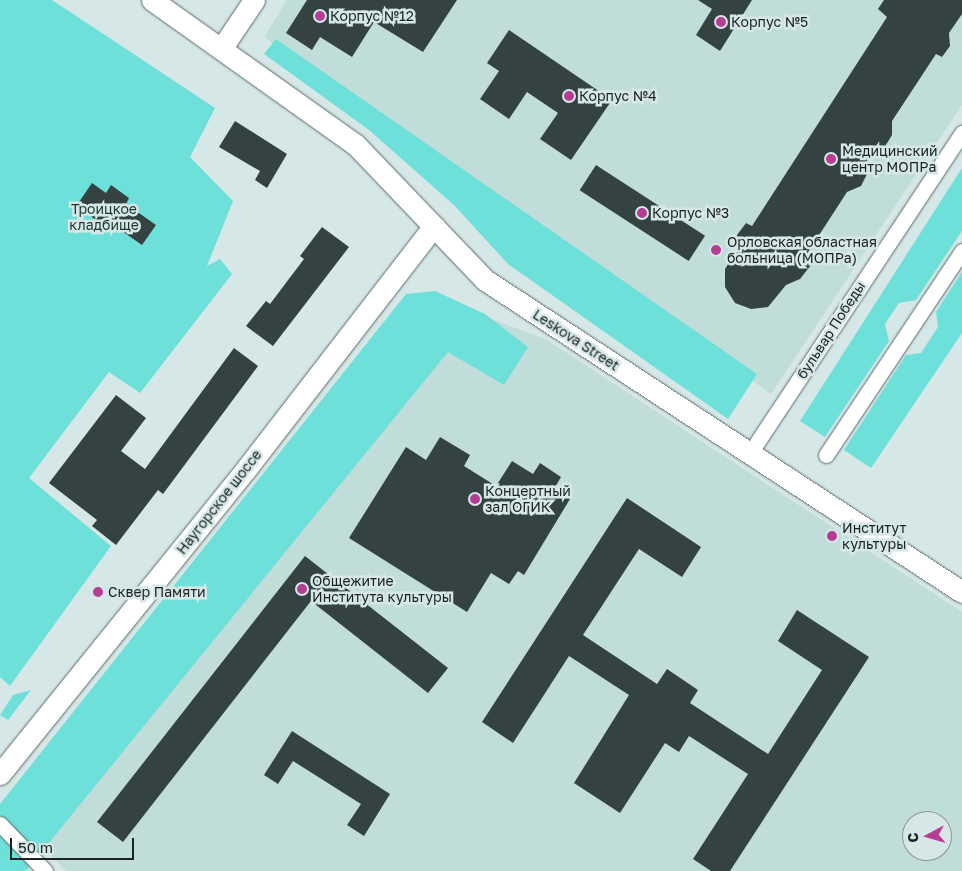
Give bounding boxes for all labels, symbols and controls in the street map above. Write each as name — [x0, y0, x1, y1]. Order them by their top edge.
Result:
place label: Корпус №12 — [330, 8, 414, 24]
marker: Корпус №12 — [314, 10, 326, 22]
place label: Корпус №5 — [731, 14, 808, 30]
marker: Корпус №5 — [715, 16, 727, 28]
place label: Корпус №4 — [579, 88, 656, 104]
marker: Корпус №4 — [563, 90, 575, 102]
place label: Медицинский центр МОПРа — [842, 143, 938, 176]
marker: Медицинский центр МОПРа — [824, 152, 838, 166]
park label: Троицкое кладбище — [69, 201, 139, 233]
place label: Корпус №3 — [652, 205, 729, 221]
marker: Корпус №3 — [636, 207, 648, 219]
place label: Орловская областная больница (МОПРа) — [727, 234, 877, 266]
marker: Орловская областная больница (МОПРа) — [709, 243, 723, 257]
street label: бульвар Победы — [793, 278, 869, 382]
street label: Leskova Street — [530, 306, 622, 374]
street label: Наугорское шоссе — [173, 446, 265, 558]
place label: Концертный зал ОГИК — [485, 483, 571, 516]
marker: Концертный зал ОГИК — [469, 493, 481, 505]
place label: Институт культуры — [842, 520, 906, 552]
marker: Институт культуры — [826, 530, 838, 542]
place label: Общежитие Института культуры — [312, 573, 452, 606]
marker: Общежитие Института культуры — [296, 583, 308, 595]
place label: Сквер Памяти — [108, 584, 206, 600]
marker: Сквер Памяти — [92, 586, 104, 598]
north arrow — [902, 811, 952, 861]
scale bar — [12, 828, 136, 860]
text: С — [904, 832, 922, 843]
text: 50 m — [18, 838, 53, 856]

